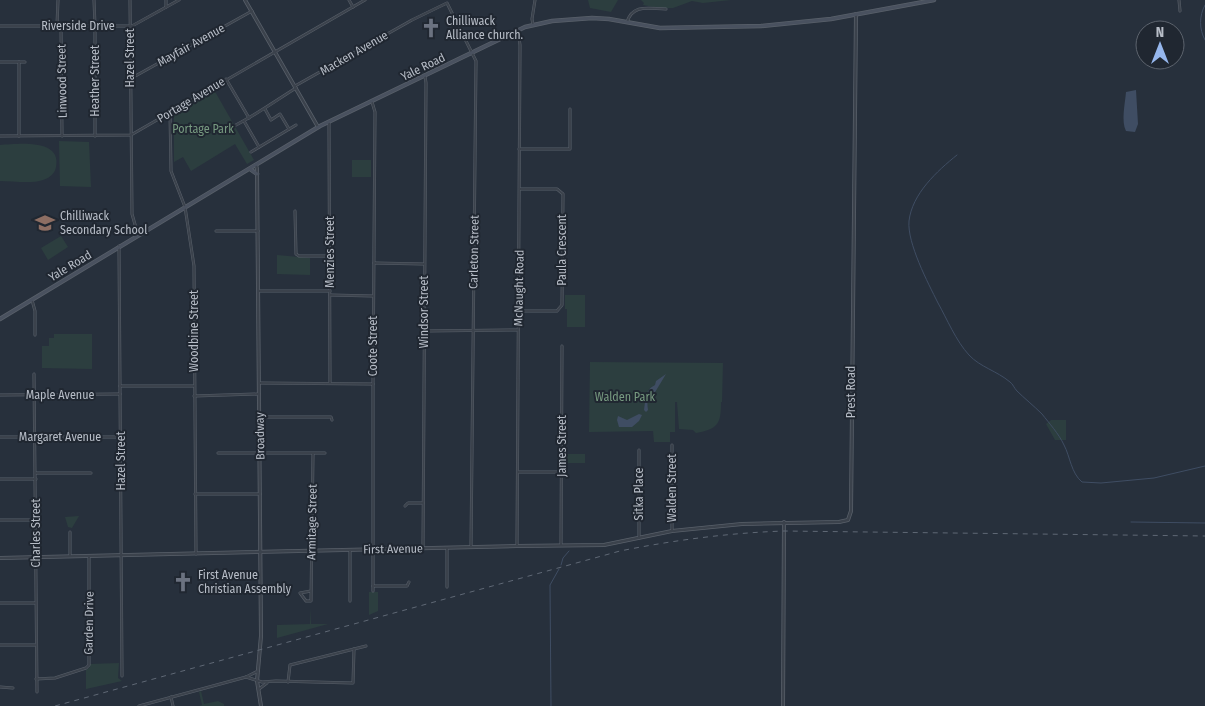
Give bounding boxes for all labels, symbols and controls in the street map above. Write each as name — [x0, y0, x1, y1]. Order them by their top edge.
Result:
place label: Chilliwack Alliance church. — [446, 14, 524, 42]
church icon: Chilliwack Alliance church. — [420, 17, 442, 39]
street label: Riverside Drive — [41, 19, 115, 33]
north arrow — [1135, 20, 1185, 70]
street label: Mayfair Avenue — [155, 21, 227, 69]
text: N — [1156, 24, 1164, 41]
street label: Hazel Street — [123, 28, 137, 88]
street label: Macken Avenue — [318, 28, 391, 78]
street label: Linwood Street — [54, 44, 70, 118]
street label: Heather Street — [88, 45, 102, 117]
street label: Yale Road — [399, 50, 447, 84]
street label: Portage Avenue — [155, 74, 227, 126]
park label: Portage Park — [172, 122, 234, 136]
place label: Chilliwack Secondary School — [60, 209, 147, 237]
school or university icon: Chilliwack Secondary School — [34, 212, 56, 234]
street label: Paula Crescent — [555, 214, 569, 286]
street label: Carleton Street — [466, 215, 482, 289]
street label: Menzies Street — [323, 216, 337, 288]
street label: Yale Road — [46, 248, 94, 284]
street label: McNaught Road — [511, 250, 527, 326]
street label: Windsor Street — [417, 276, 431, 348]
street label: Woodbine Street — [187, 290, 201, 372]
street label: Coote Street — [366, 316, 380, 376]
street label: Prest Road — [844, 366, 858, 418]
street label: Maple Avenue — [26, 388, 94, 402]
park label: Walden Park — [595, 390, 656, 404]
street label: Broadway — [253, 411, 267, 460]
street label: James Street — [555, 415, 569, 477]
street label: Margaret Avenue — [19, 430, 101, 444]
street label: Hazel Street — [114, 431, 128, 491]
street label: Walden Street — [665, 454, 679, 522]
street label: Sitka Place — [632, 467, 646, 521]
street label: Armitage Street — [304, 484, 320, 560]
street label: Charles Street — [29, 498, 43, 567]
street label: First Avenue — [363, 541, 423, 557]
place label: First Avenue Christian Assembly — [198, 568, 292, 596]
church icon: First Avenue Christian Assembly — [172, 571, 194, 593]
street label: Garden Drive — [81, 591, 97, 655]

